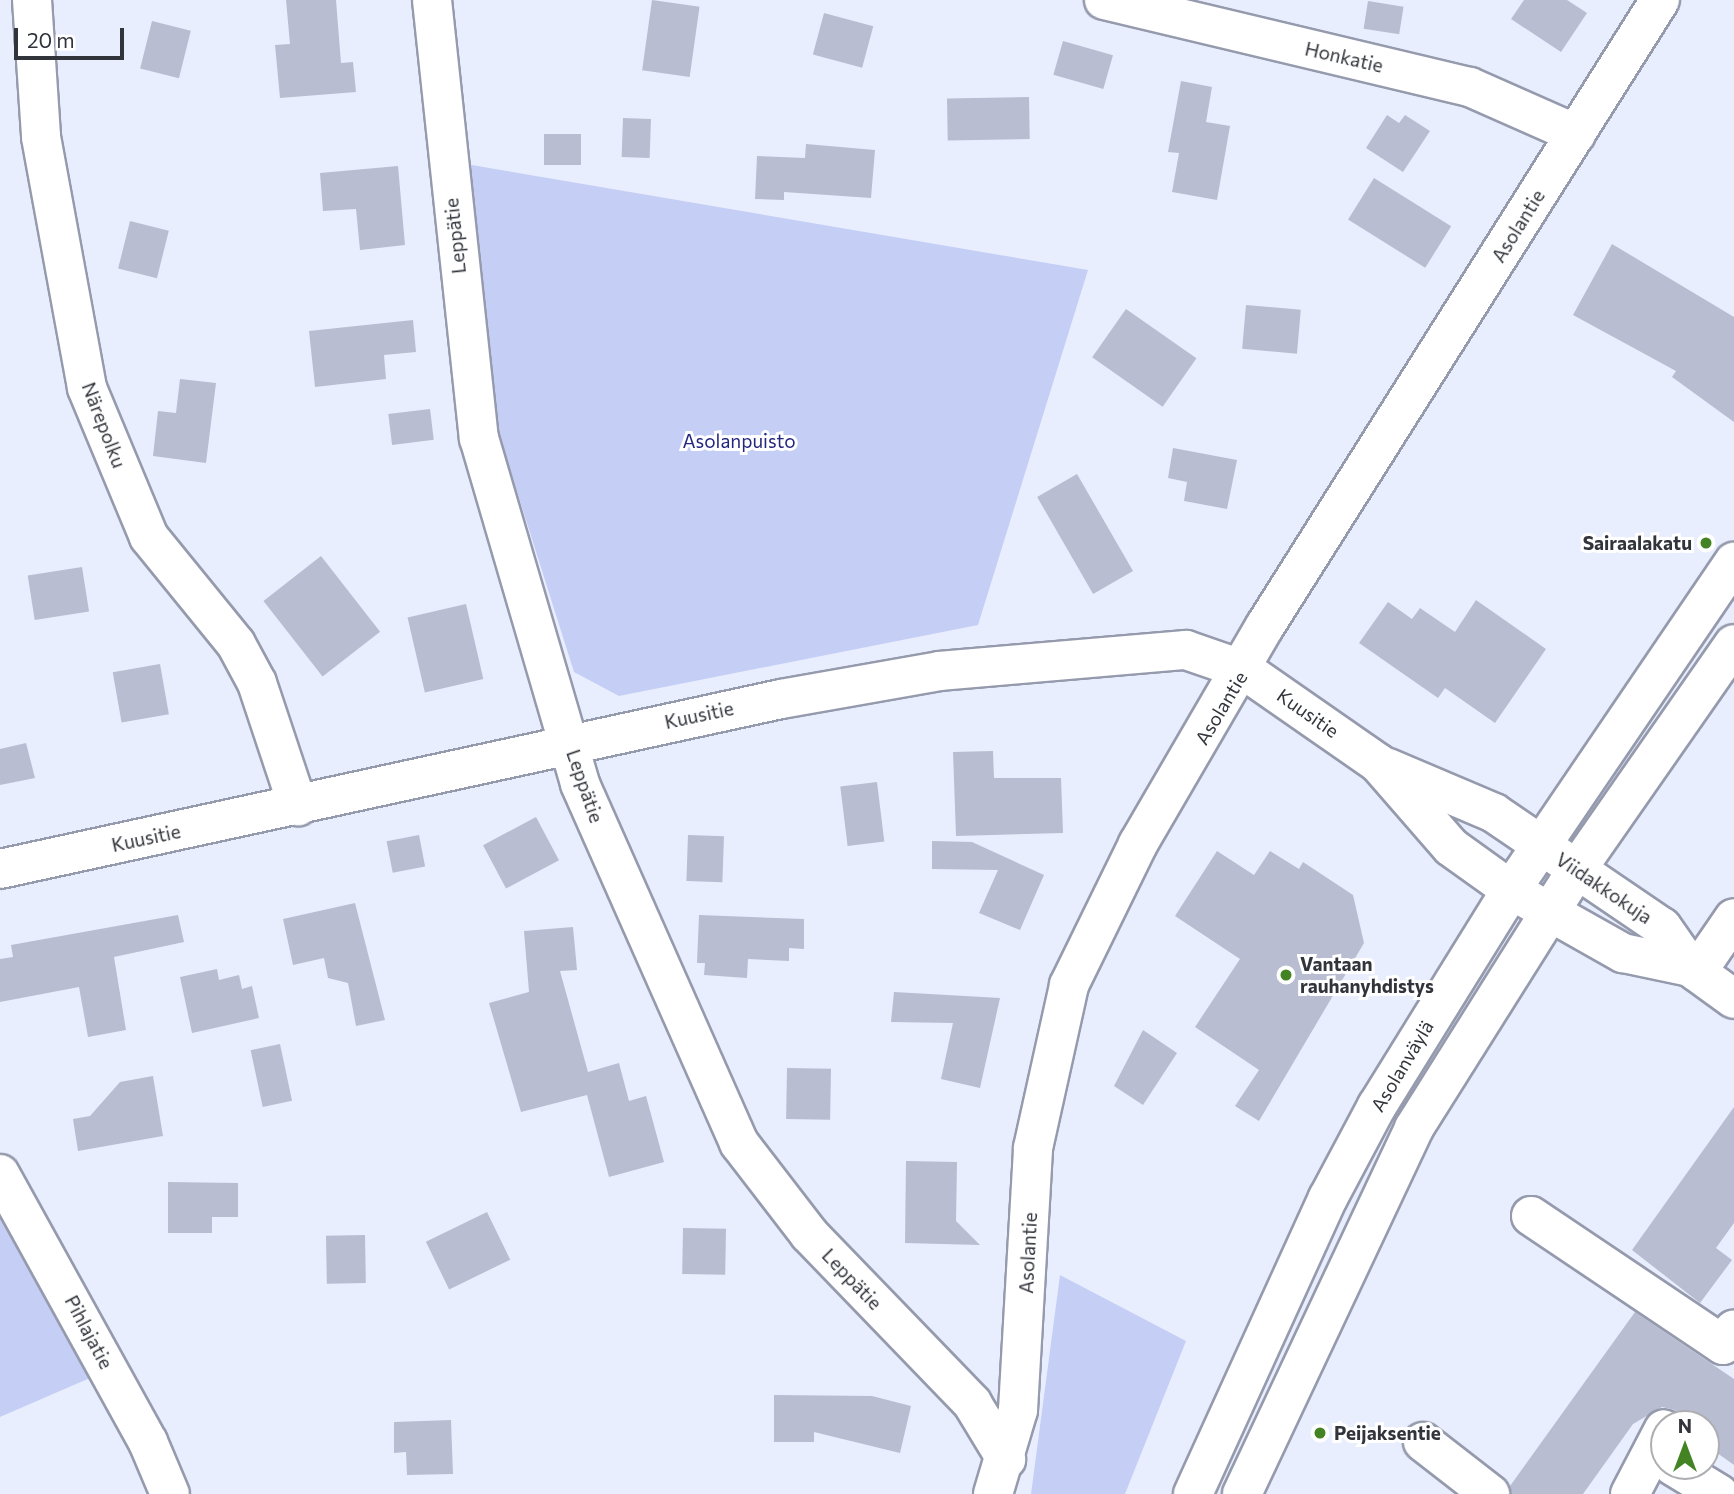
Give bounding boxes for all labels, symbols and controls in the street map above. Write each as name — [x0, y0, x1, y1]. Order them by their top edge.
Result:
scale bar — [18, 14, 128, 58]
text: 20 m — [27, 27, 75, 52]
street label: Honkatie — [1303, 37, 1385, 77]
street label: Asolantie — [1487, 185, 1549, 267]
street label: Leppätie — [440, 197, 470, 275]
street label: Närepolku — [77, 379, 131, 471]
park label: Asolanpuisto — [682, 430, 796, 452]
place label: Sairaalakatu — [1583, 532, 1692, 554]
marker: Sairaalakatu — [1698, 535, 1714, 551]
street label: Asolantie — [1190, 667, 1252, 749]
street label: Kuusitie — [1273, 684, 1343, 742]
street label: Kuusitie — [662, 697, 736, 733]
street label: Leppätie — [562, 746, 608, 826]
street label: Kuusitie — [109, 820, 183, 856]
street label: Viidakkokuja — [1552, 848, 1656, 928]
place label: Vantaan rauhanyhdistys — [1300, 953, 1434, 997]
marker: Vantaan rauhanyhdistys — [1278, 967, 1294, 983]
street label: Asolanväylä — [1366, 1016, 1438, 1116]
street label: Asolantie — [1014, 1212, 1042, 1294]
street label: Leppätie — [817, 1244, 887, 1314]
street label: Pihlajatie — [60, 1291, 118, 1373]
north arrow — [1650, 1410, 1720, 1480]
text: N — [1678, 1414, 1692, 1437]
place label: Peijaksentie — [1334, 1422, 1441, 1444]
marker: Peijaksentie — [1312, 1425, 1328, 1441]

